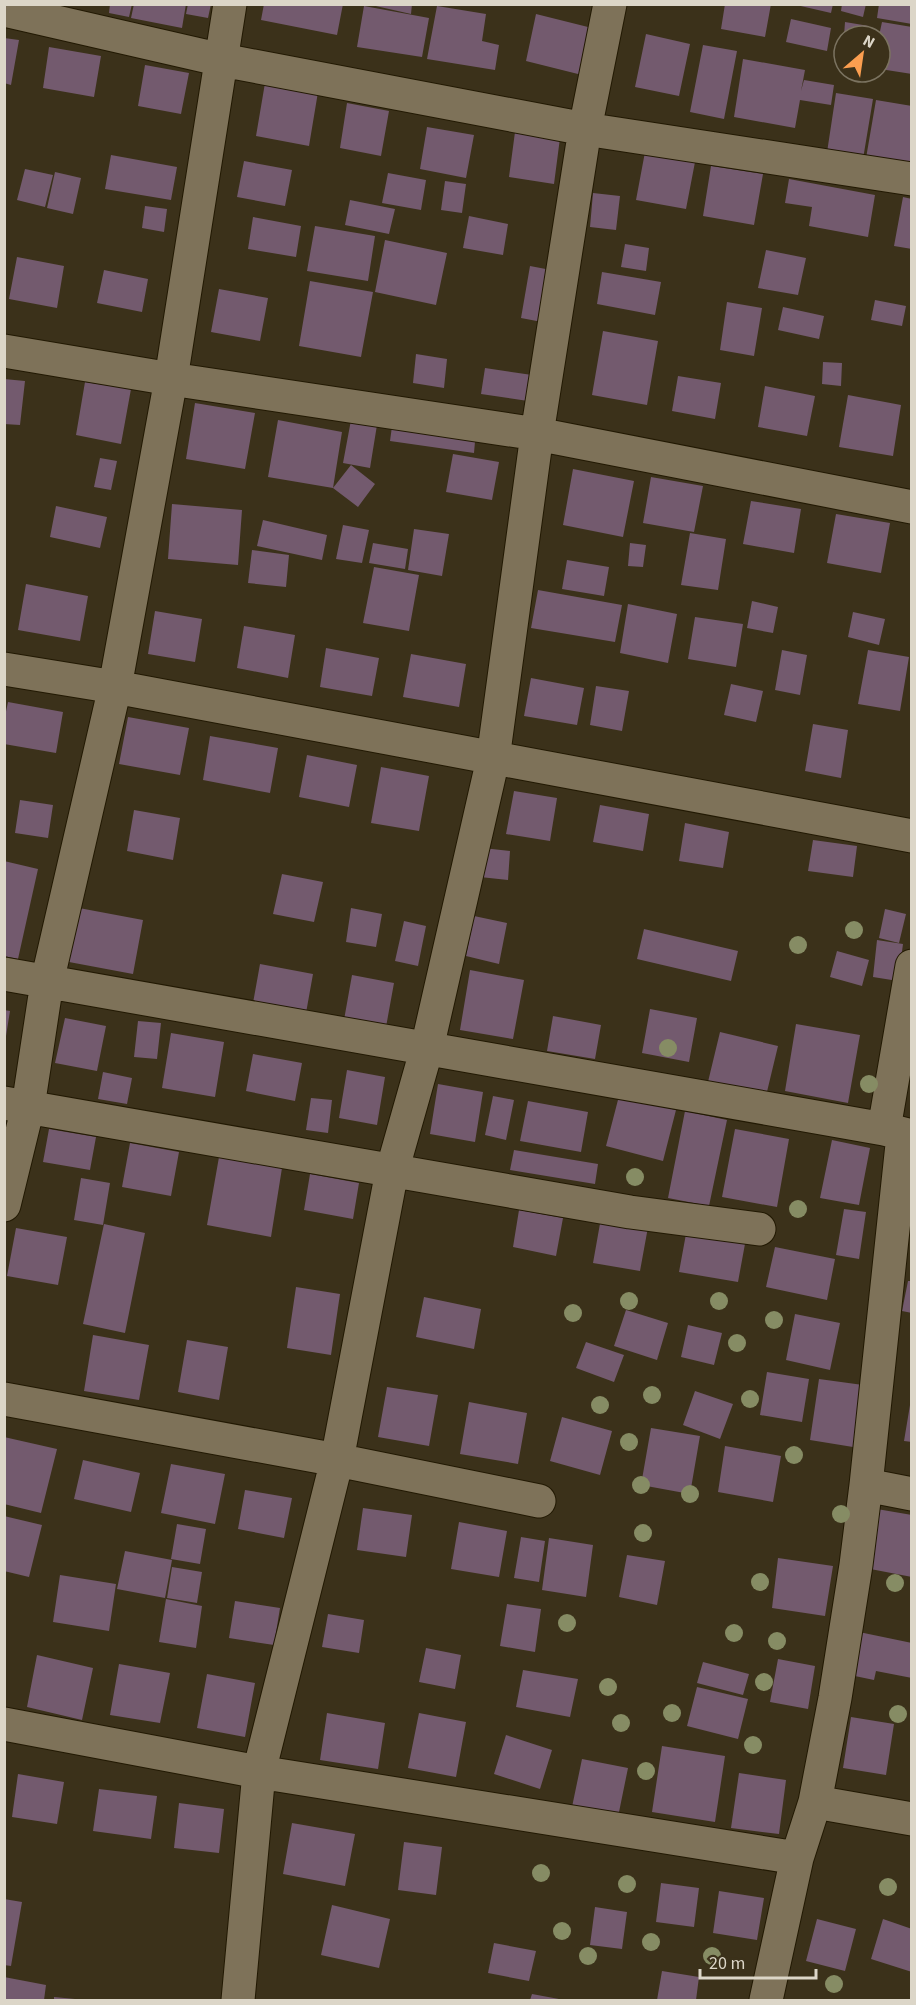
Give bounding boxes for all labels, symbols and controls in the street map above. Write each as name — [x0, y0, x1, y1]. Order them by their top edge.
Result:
north arrow — [832, 24, 892, 84]
text: N — [859, 30, 879, 54]
scale bar — [700, 1942, 816, 1980]
text: 20 m — [709, 1951, 745, 1976]

